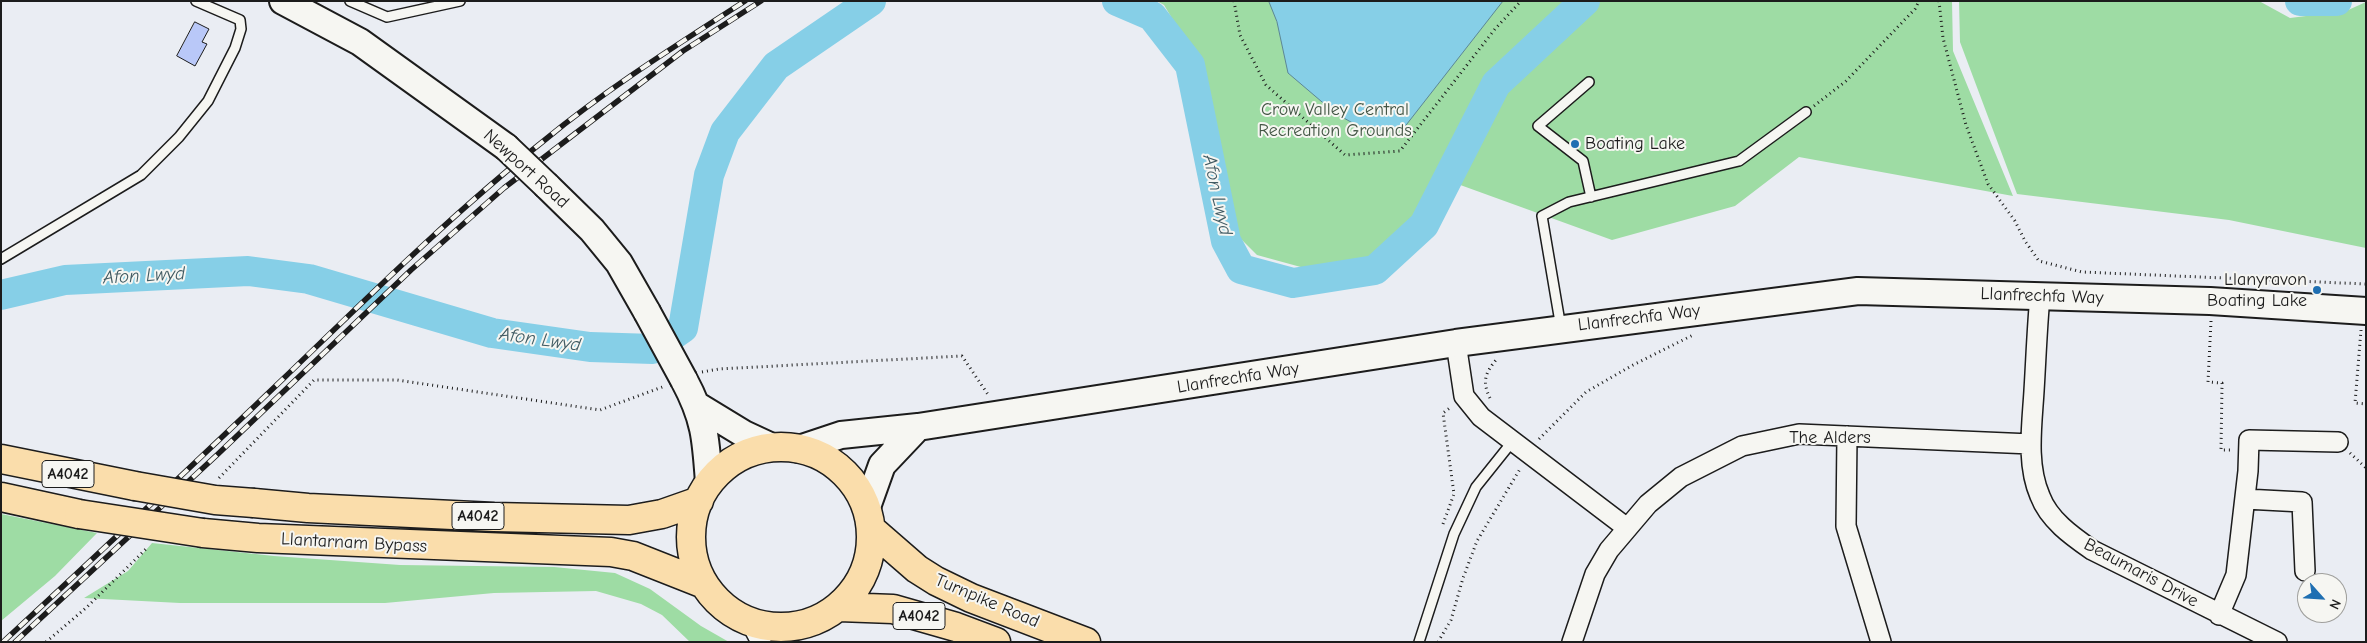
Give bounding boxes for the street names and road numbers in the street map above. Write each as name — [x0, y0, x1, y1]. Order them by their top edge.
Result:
street label: Newport Road — [479, 125, 573, 213]
street label: Llanfrechfa Way — [1980, 283, 2104, 309]
street label: Llanfrechfa Way — [1577, 300, 1701, 336]
street label: Llanfrechfa Way — [1176, 358, 1300, 398]
street label: The Alders — [1789, 427, 1871, 449]
road number: A4042 — [42, 460, 94, 488]
road number: A4042 — [452, 502, 504, 530]
street label: Llantarnam Bypass — [280, 528, 428, 558]
street label: Beaumaris Drive — [2080, 534, 2202, 612]
street label: Turnpike Road — [931, 569, 1043, 633]
road number: A4042 — [893, 602, 945, 630]

